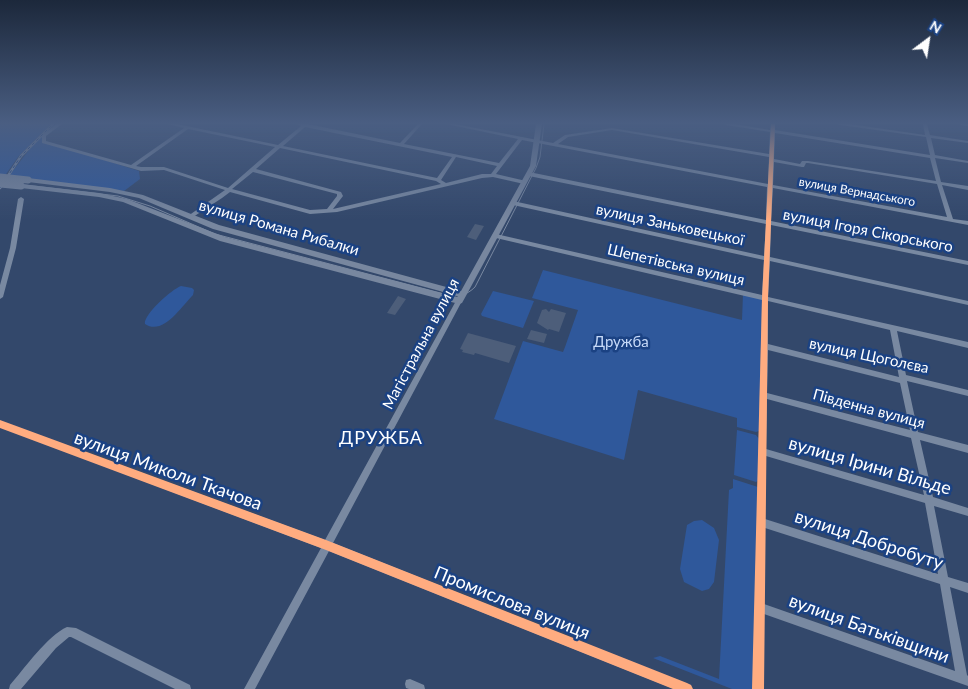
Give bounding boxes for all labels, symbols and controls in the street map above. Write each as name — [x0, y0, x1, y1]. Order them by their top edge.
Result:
north arrow — [903, 15, 953, 65]
text: N — [927, 17, 945, 37]
street label: вулиця Вернадського — [798, 175, 916, 209]
street label: вулиця Романа Рибалки — [197, 197, 361, 259]
street label: вулиця Заньковецької — [594, 201, 746, 249]
street label: вулиця Ігоря Сікорського — [782, 206, 954, 256]
street label: Шепетівська вулиця — [606, 240, 746, 290]
street label: Магістральна вулиця — [379, 276, 463, 412]
park label: Дружба — [593, 333, 649, 351]
street label: вулиця Щоголєва — [808, 335, 930, 377]
street label: Південна вулиця — [811, 385, 927, 433]
street label: вулиця Миколи Ткачова — [71, 427, 265, 515]
district label: ДРУЖБА — [338, 427, 424, 449]
street label: вулиця Ірини Вільде — [786, 432, 954, 500]
street label: вулиця Добробуту — [792, 506, 946, 574]
street label: Промислова вулиця — [431, 562, 593, 644]
street label: вулиця Батьківщини — [786, 590, 952, 668]

